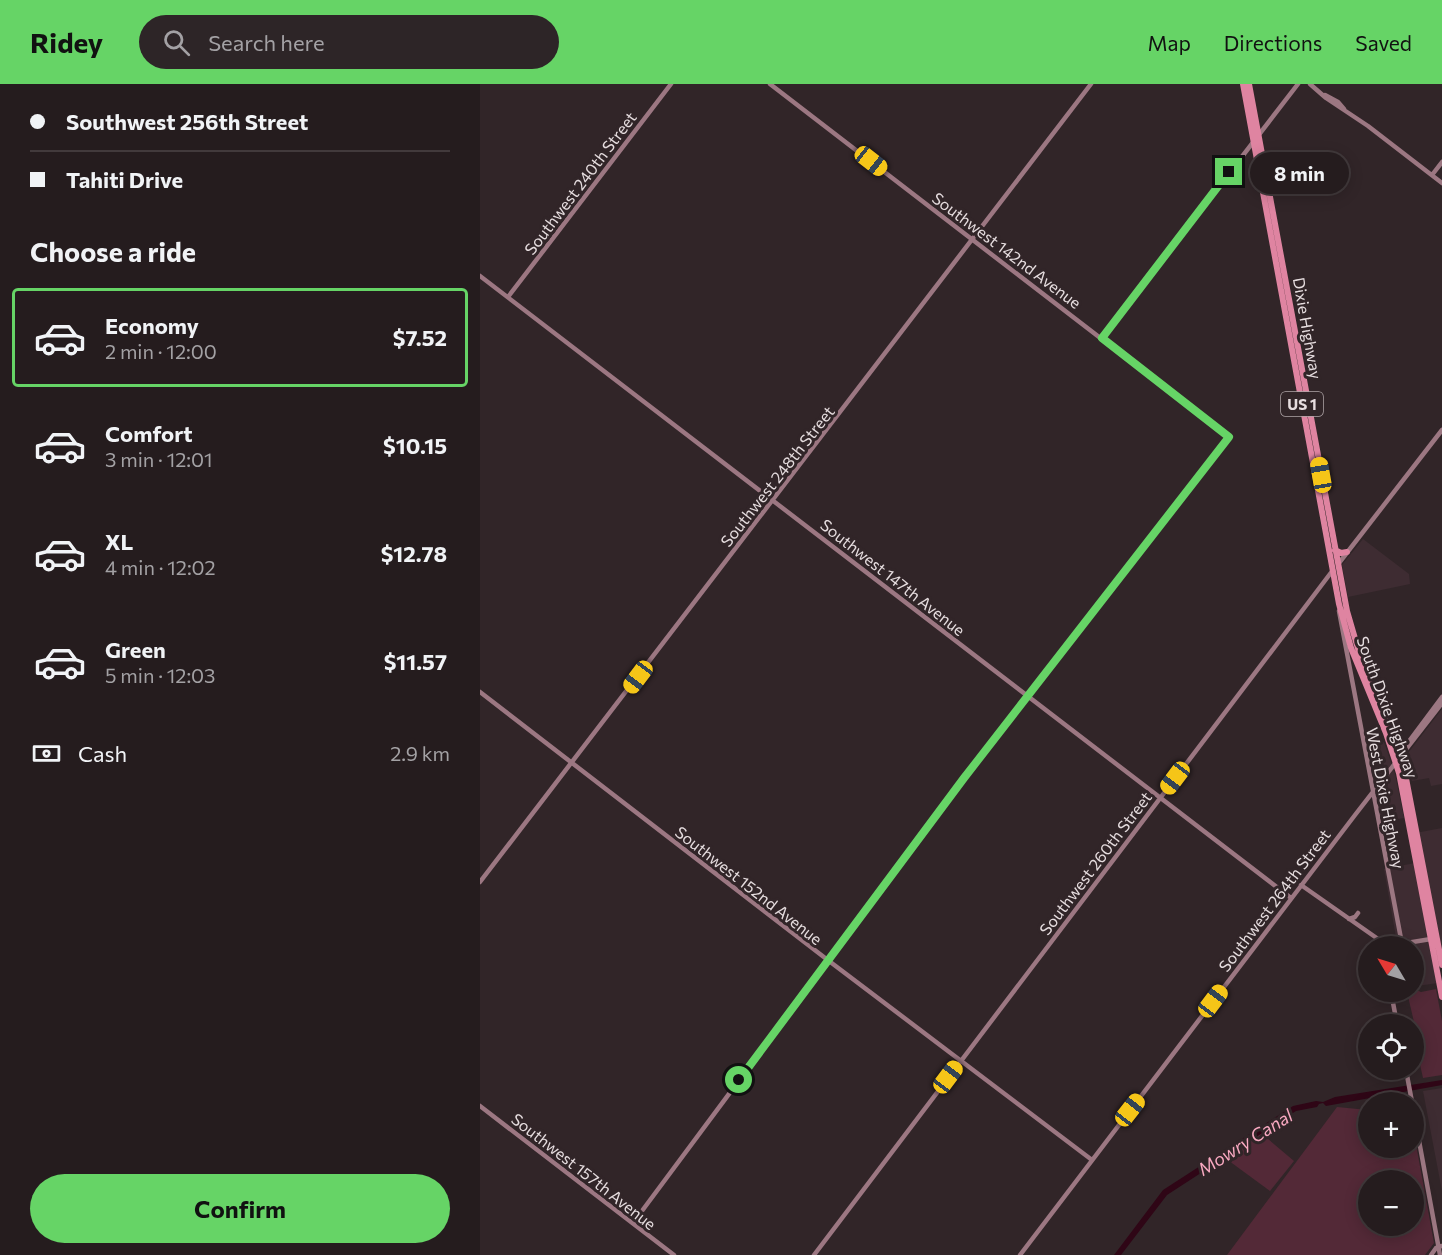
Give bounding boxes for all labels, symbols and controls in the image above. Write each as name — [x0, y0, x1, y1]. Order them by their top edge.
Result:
search box — [139, 15, 559, 69]
text: Ridey — [30, 25, 103, 59]
icon: search — [160, 26, 193, 59]
text: Search here — [208, 29, 325, 56]
text: Map — [1148, 30, 1191, 55]
text: Directions — [1224, 30, 1322, 55]
text: Saved — [1355, 30, 1412, 55]
street label: Southwest 240th Street — [520, 107, 640, 258]
text: Southwest 256th Street — [66, 108, 308, 135]
car — [851, 143, 891, 179]
callout: 8 min — [1250, 151, 1349, 193]
route end — [1215, 158, 1242, 185]
text: 8 min — [1274, 161, 1325, 185]
text: Tahiti Drive — [66, 166, 183, 193]
street label: Southwest 142nd Avenue — [929, 188, 1085, 312]
text: Choose a ride — [30, 235, 196, 268]
street label: Dixie Highway — [1290, 276, 1326, 380]
icon: car — [33, 311, 87, 365]
text: Economy — [105, 312, 199, 339]
text: $7.52 — [393, 324, 447, 351]
text: 2 min · 12:00 — [105, 339, 217, 363]
road number: US 1 — [1281, 392, 1323, 416]
street label: Southwest 248th Street — [716, 402, 838, 550]
icon: car — [33, 419, 87, 473]
text: Comfort — [105, 420, 193, 447]
text: $10.15 — [383, 432, 447, 459]
text: 3 min · 12:01 — [105, 447, 213, 471]
car — [1309, 456, 1333, 494]
street label: Southwest 147th Avenue — [817, 515, 969, 639]
icon: car — [33, 527, 87, 581]
text: XL — [105, 528, 133, 555]
text: $12.78 — [381, 540, 447, 567]
text: 4 min · 12:02 — [105, 555, 216, 579]
street label: South Dixie Highway — [1353, 633, 1423, 781]
icon: car — [33, 635, 87, 689]
text: Green — [105, 636, 166, 663]
text: $11.57 — [384, 648, 447, 675]
car — [620, 657, 656, 697]
text: 5 min · 12:03 — [105, 663, 216, 687]
street label: West Dixie Highway — [1363, 726, 1409, 870]
icon: cash — [30, 737, 63, 770]
text: Cash — [78, 740, 127, 767]
text: 2.9 km — [390, 741, 450, 765]
car — [1157, 758, 1193, 798]
street label: Southwest 260th Street — [1035, 787, 1155, 938]
street label: Southwest 152nd Avenue — [672, 822, 826, 948]
street label: Southwest 264th Street — [1214, 825, 1334, 975]
north arrow — [1358, 936, 1424, 1002]
map controls — [1358, 936, 1424, 1236]
car — [1195, 981, 1231, 1021]
button: locate — [1358, 1014, 1424, 1080]
car — [930, 1057, 966, 1097]
route start — [725, 1066, 752, 1093]
car — [1112, 1090, 1148, 1130]
button: + — [1358, 1092, 1424, 1158]
water label: Mowry Canal — [1193, 1104, 1297, 1180]
street label: Southwest 157th Avenue — [508, 1109, 660, 1233]
button: − — [1358, 1170, 1424, 1236]
button: Confirm — [30, 1174, 450, 1243]

